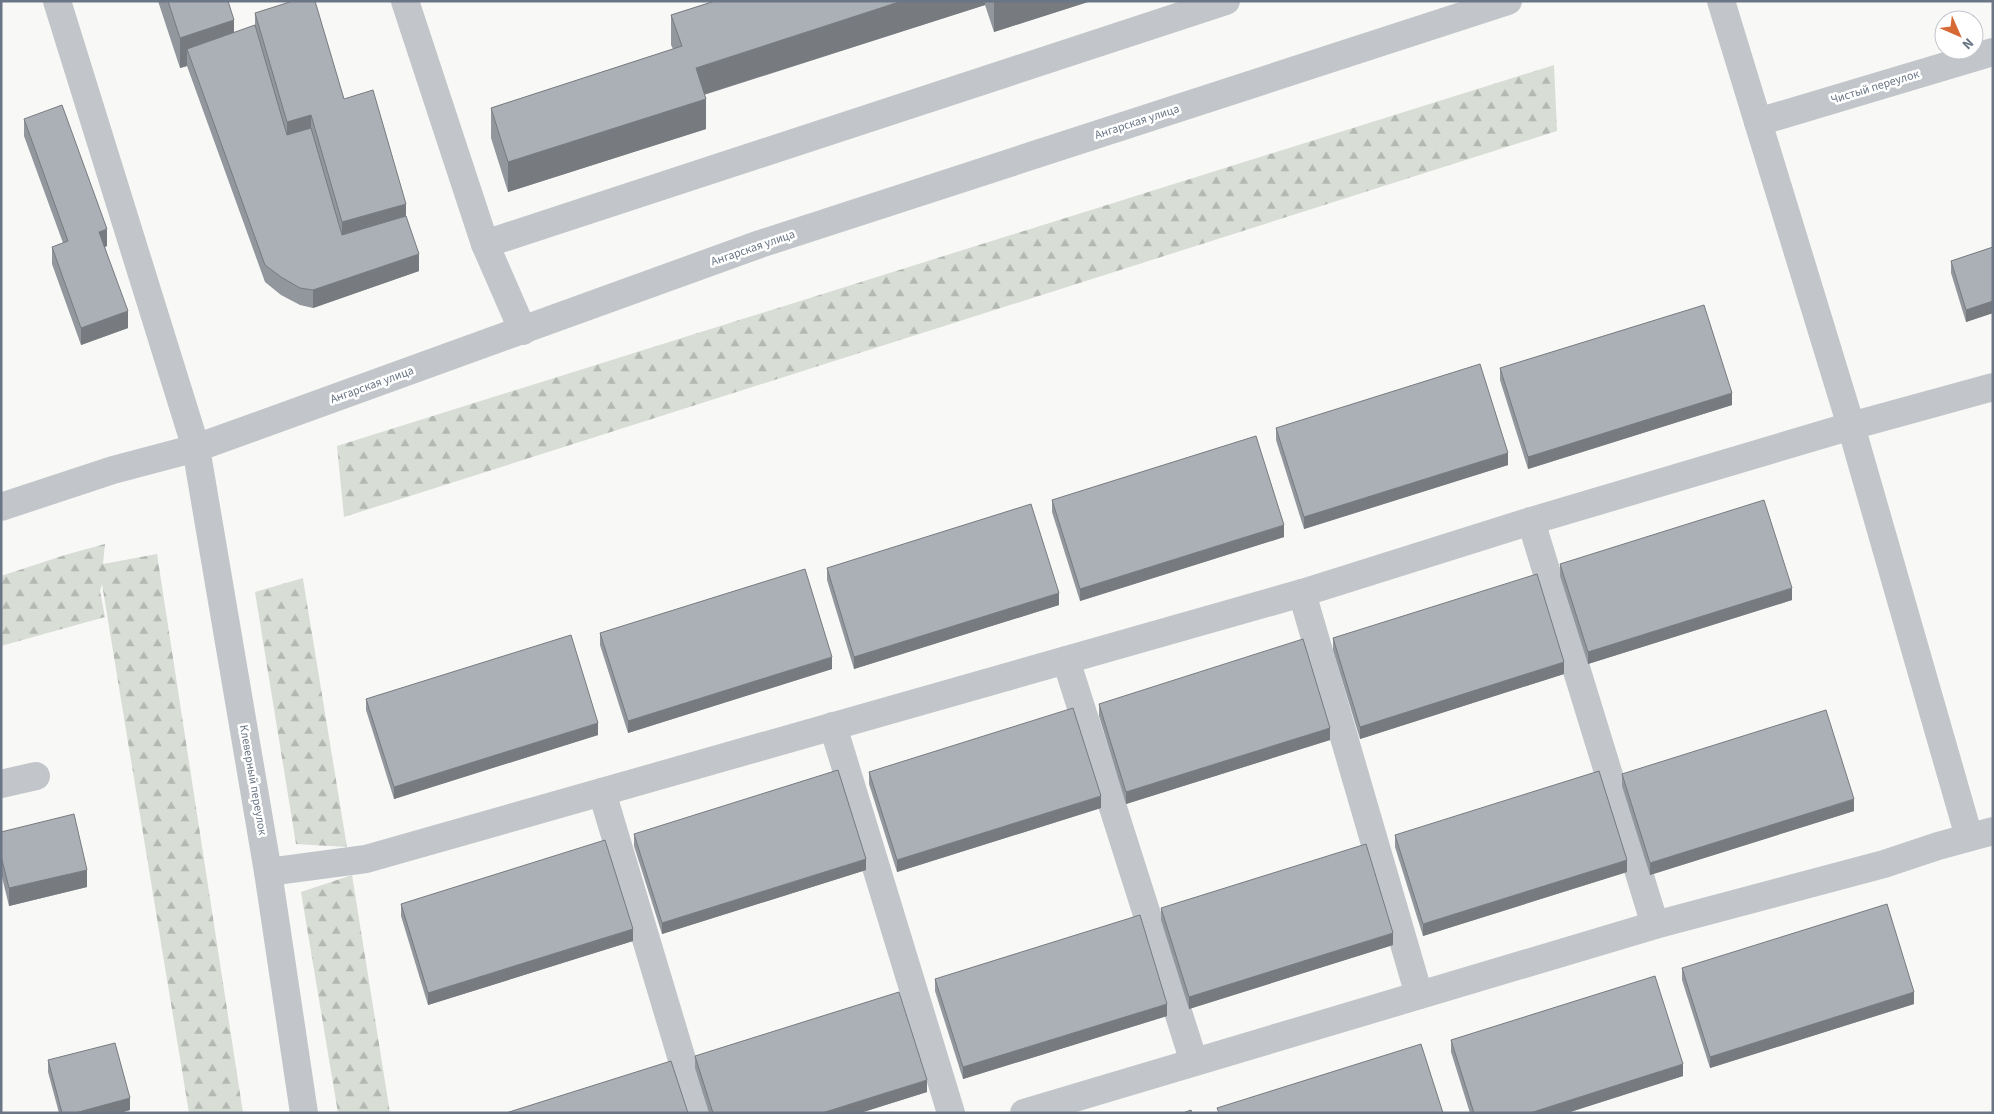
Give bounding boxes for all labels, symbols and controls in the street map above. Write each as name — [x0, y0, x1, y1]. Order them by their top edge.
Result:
north arrow — [1934, 10, 1984, 60]
text: N — [1957, 33, 1978, 54]
street label: Чистый переулок — [1829, 65, 1921, 109]
street label: Ангарская улица — [1093, 100, 1181, 144]
street label: Ангарская улица — [709, 226, 797, 270]
street label: Ангарская улица — [328, 362, 416, 408]
street label: Клеверный переулок — [235, 723, 271, 837]

